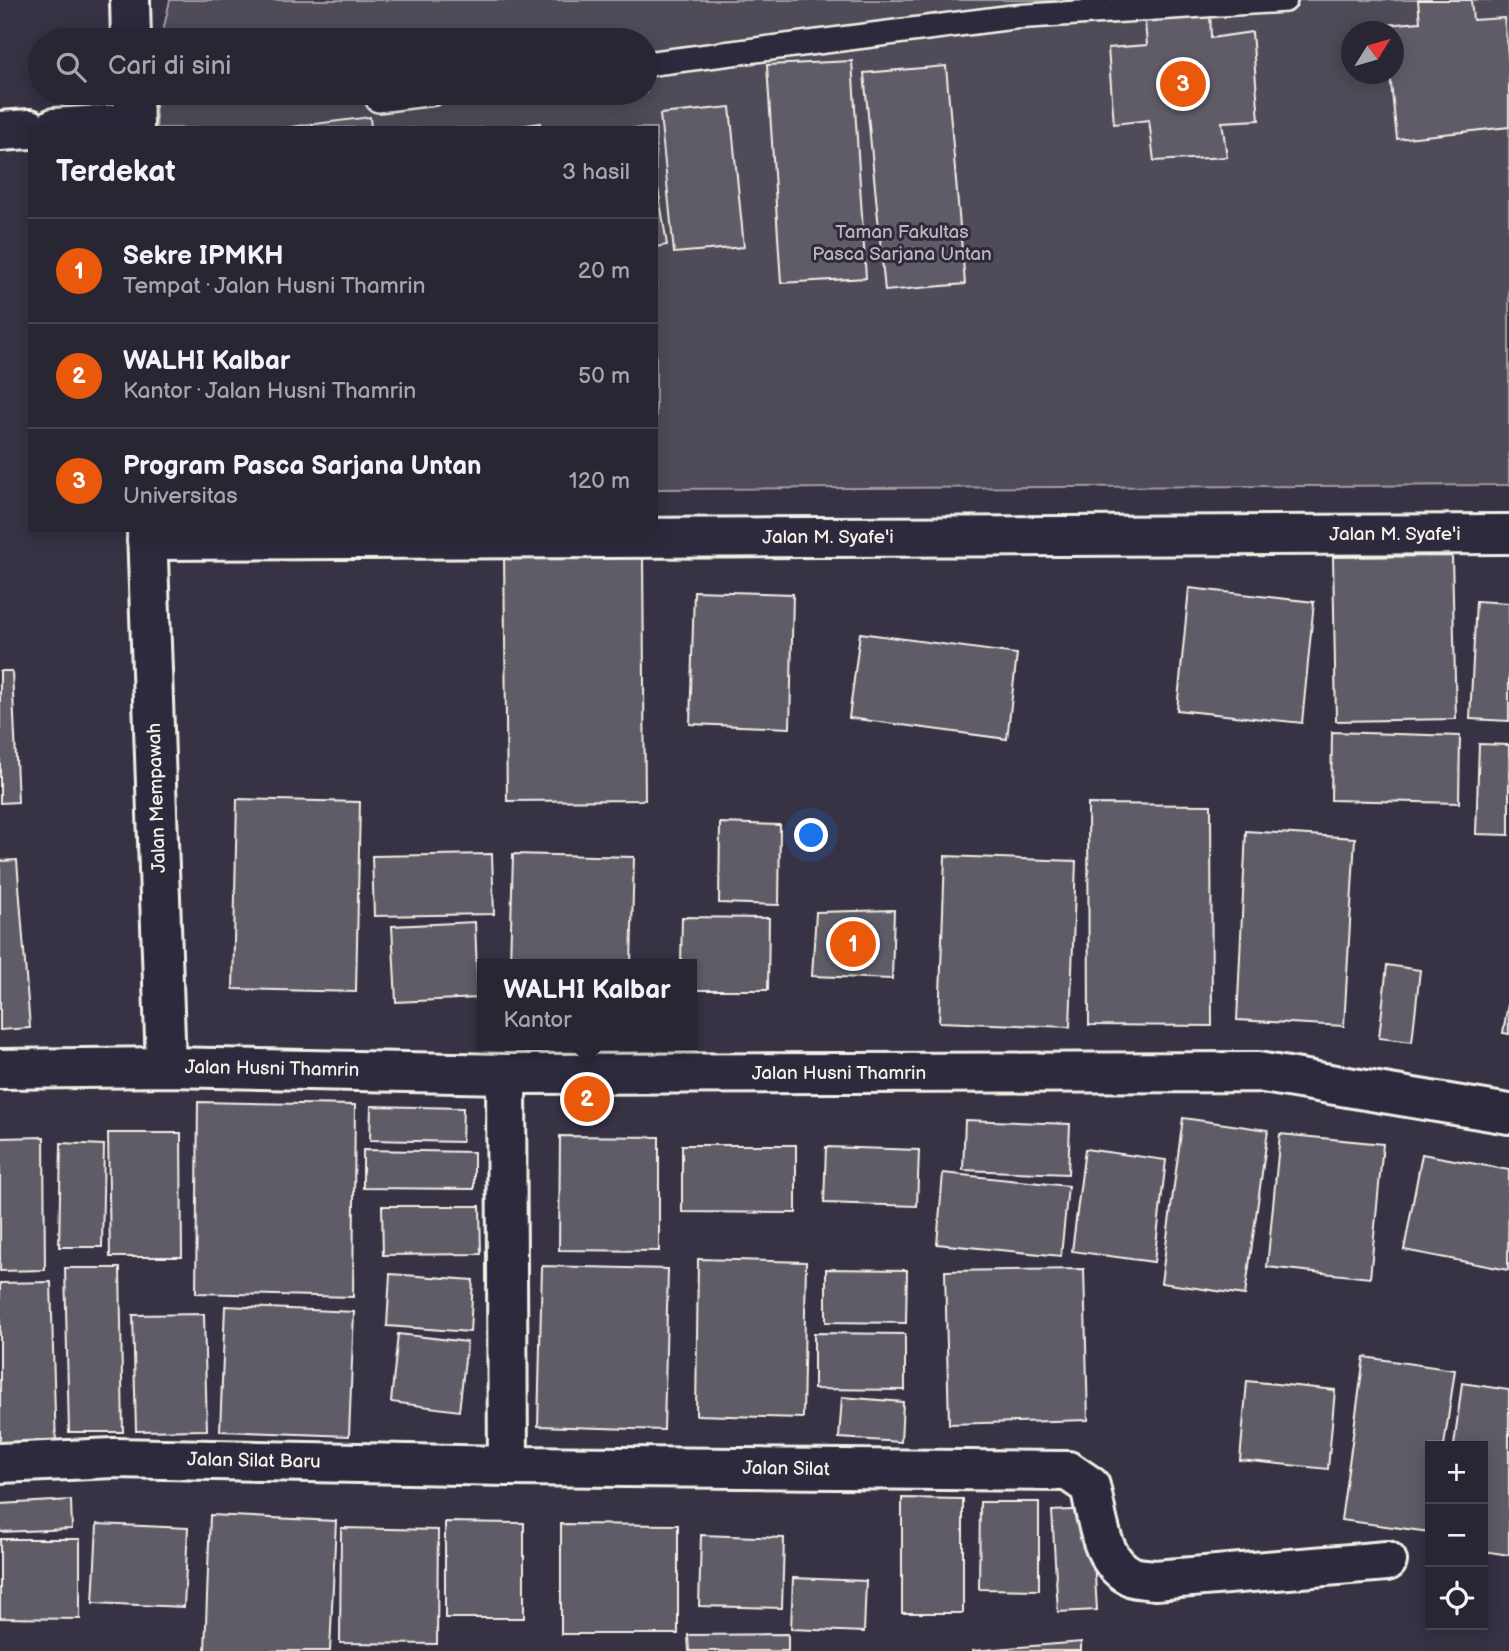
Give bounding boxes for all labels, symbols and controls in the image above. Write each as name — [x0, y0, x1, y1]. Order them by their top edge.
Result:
north arrow — [1341, 21, 1404, 84]
search box — [28, 28, 658, 105]
icon: search — [52, 48, 90, 86]
text: Cari di sini — [108, 51, 231, 82]
pin: 3 — [1160, 58, 1206, 110]
text: Terdekat — [56, 154, 175, 190]
text: 3 hasil — [562, 158, 630, 186]
park label: Taman Fakultas Pasca Sarjana Untan — [812, 221, 992, 266]
text: Sekre IPMKH — [123, 241, 284, 272]
text: 1 — [74, 257, 84, 285]
text: 20 m — [578, 257, 630, 285]
text: Tempat · Jalan Husni Thamrin — [123, 272, 426, 300]
text: WALHI Kalbar — [123, 346, 290, 377]
text: 2 — [72, 362, 86, 390]
text: 50 m — [578, 362, 630, 390]
text: Kantor · Jalan Husni Thamrin — [123, 377, 416, 405]
text: Program Pasca Sarjana Untan — [123, 451, 482, 482]
text: 3 — [72, 467, 86, 495]
text: 120 m — [569, 467, 630, 495]
text: Universitas — [123, 482, 238, 510]
street label: Jalan M. Syafe'i — [1329, 523, 1461, 546]
street label: Jalan M. Syafe'i — [762, 526, 894, 549]
street label: Jalan Mempawah — [143, 723, 171, 873]
your location — [794, 818, 828, 852]
pin: 1 — [830, 918, 876, 970]
popup — [477, 959, 697, 1050]
text: WALHI Kalbar — [503, 975, 671, 1006]
text: Kantor — [503, 1006, 572, 1034]
street label: Jalan Husni Thamrin — [185, 1056, 359, 1082]
street label: Jalan Husni Thamrin — [752, 1062, 926, 1085]
pin: 2 — [564, 1073, 610, 1125]
map controls — [1425, 1441, 1488, 1630]
button: + — [1425, 1441, 1488, 1504]
street label: Jalan Silat Baru — [187, 1448, 321, 1474]
street label: Jalan Silat — [742, 1457, 830, 1481]
button: − — [1425, 1504, 1488, 1567]
button: locate — [1425, 1567, 1488, 1630]

